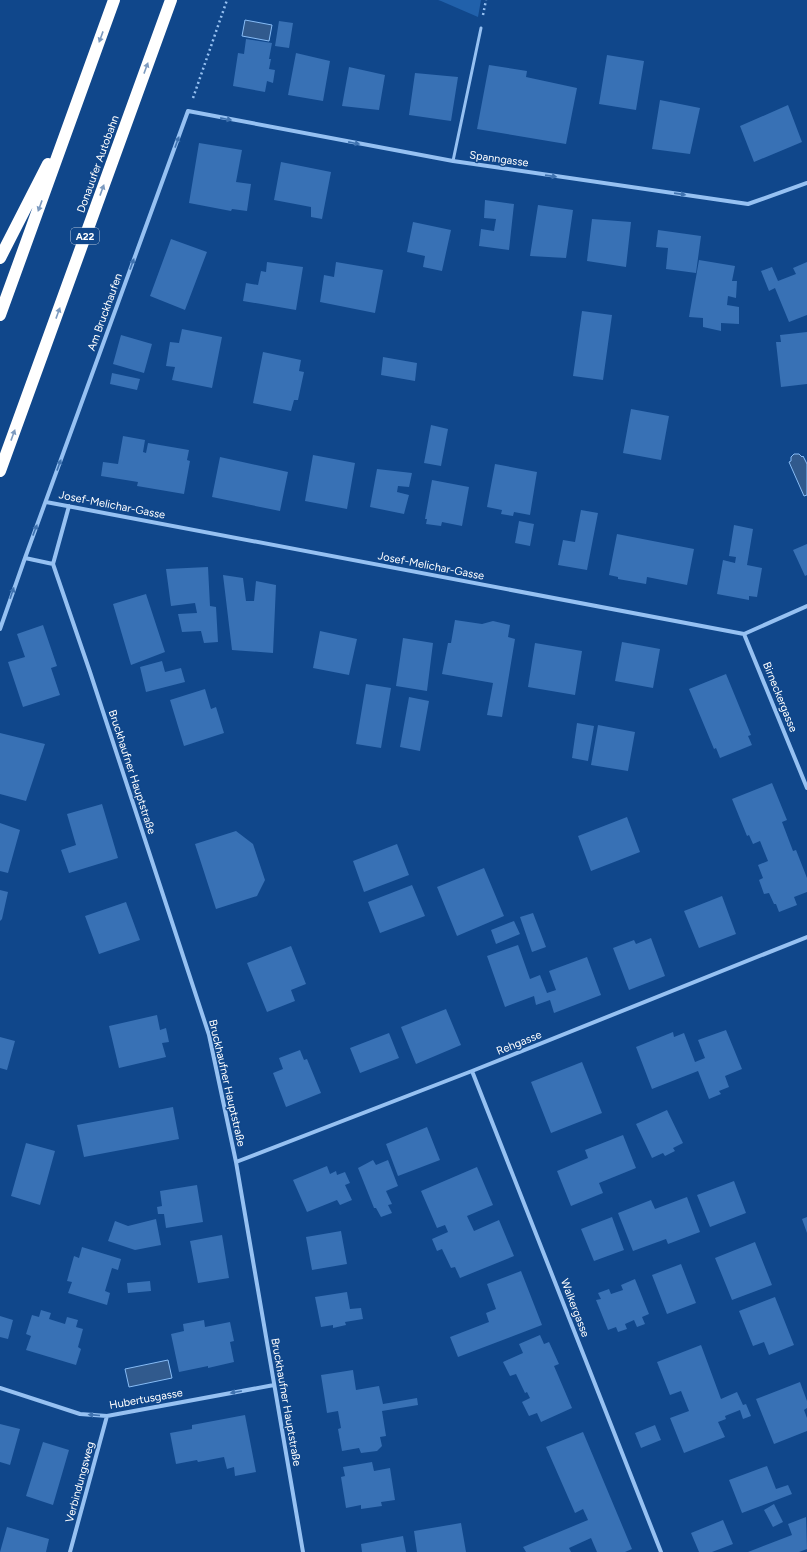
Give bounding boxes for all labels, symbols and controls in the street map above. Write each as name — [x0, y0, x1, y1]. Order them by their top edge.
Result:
one-way arrow — [97, 31, 103, 43]
one-way arrow — [144, 62, 150, 74]
street label: Donauufer Autobahn — [74, 113, 122, 215]
one-way arrow — [220, 116, 233, 122]
one-way arrow — [174, 135, 180, 147]
one-way arrow — [348, 140, 360, 146]
street label: Spanngasse — [469, 148, 529, 170]
one-way arrow — [545, 173, 557, 179]
one-way arrow — [99, 184, 105, 196]
one-way arrow — [674, 191, 686, 197]
one-way arrow — [36, 200, 42, 212]
road number: A22 — [71, 228, 99, 244]
one-way arrow — [130, 257, 136, 269]
street label: Am Bruckhaufen — [85, 272, 125, 352]
one-way arrow — [55, 306, 61, 318]
one-way arrow — [11, 428, 17, 440]
one-way arrow — [57, 458, 63, 470]
street label: Josef-Melichar-Gasse — [58, 488, 166, 522]
one-way arrow — [33, 523, 39, 535]
street label: Josef-Melichar-Gasse — [377, 549, 485, 583]
one-way arrow — [10, 587, 16, 599]
street label: Birneckergasse — [760, 660, 800, 734]
street label: Bruckhaufner Hauptstraße — [106, 708, 158, 836]
street label: Bruckhaufner Hauptstraße — [206, 1018, 248, 1148]
street label: Rehgasse — [495, 1028, 543, 1058]
street label: Walkergasse — [558, 1277, 592, 1339]
street label: Bruckhaufner Hauptstraße — [268, 1337, 304, 1467]
street label: Hubertusgasse — [108, 1386, 184, 1412]
one-way arrow — [229, 1390, 242, 1396]
one-way arrow — [88, 1411, 100, 1418]
street label: Verbindungsweg — [63, 1440, 97, 1524]

